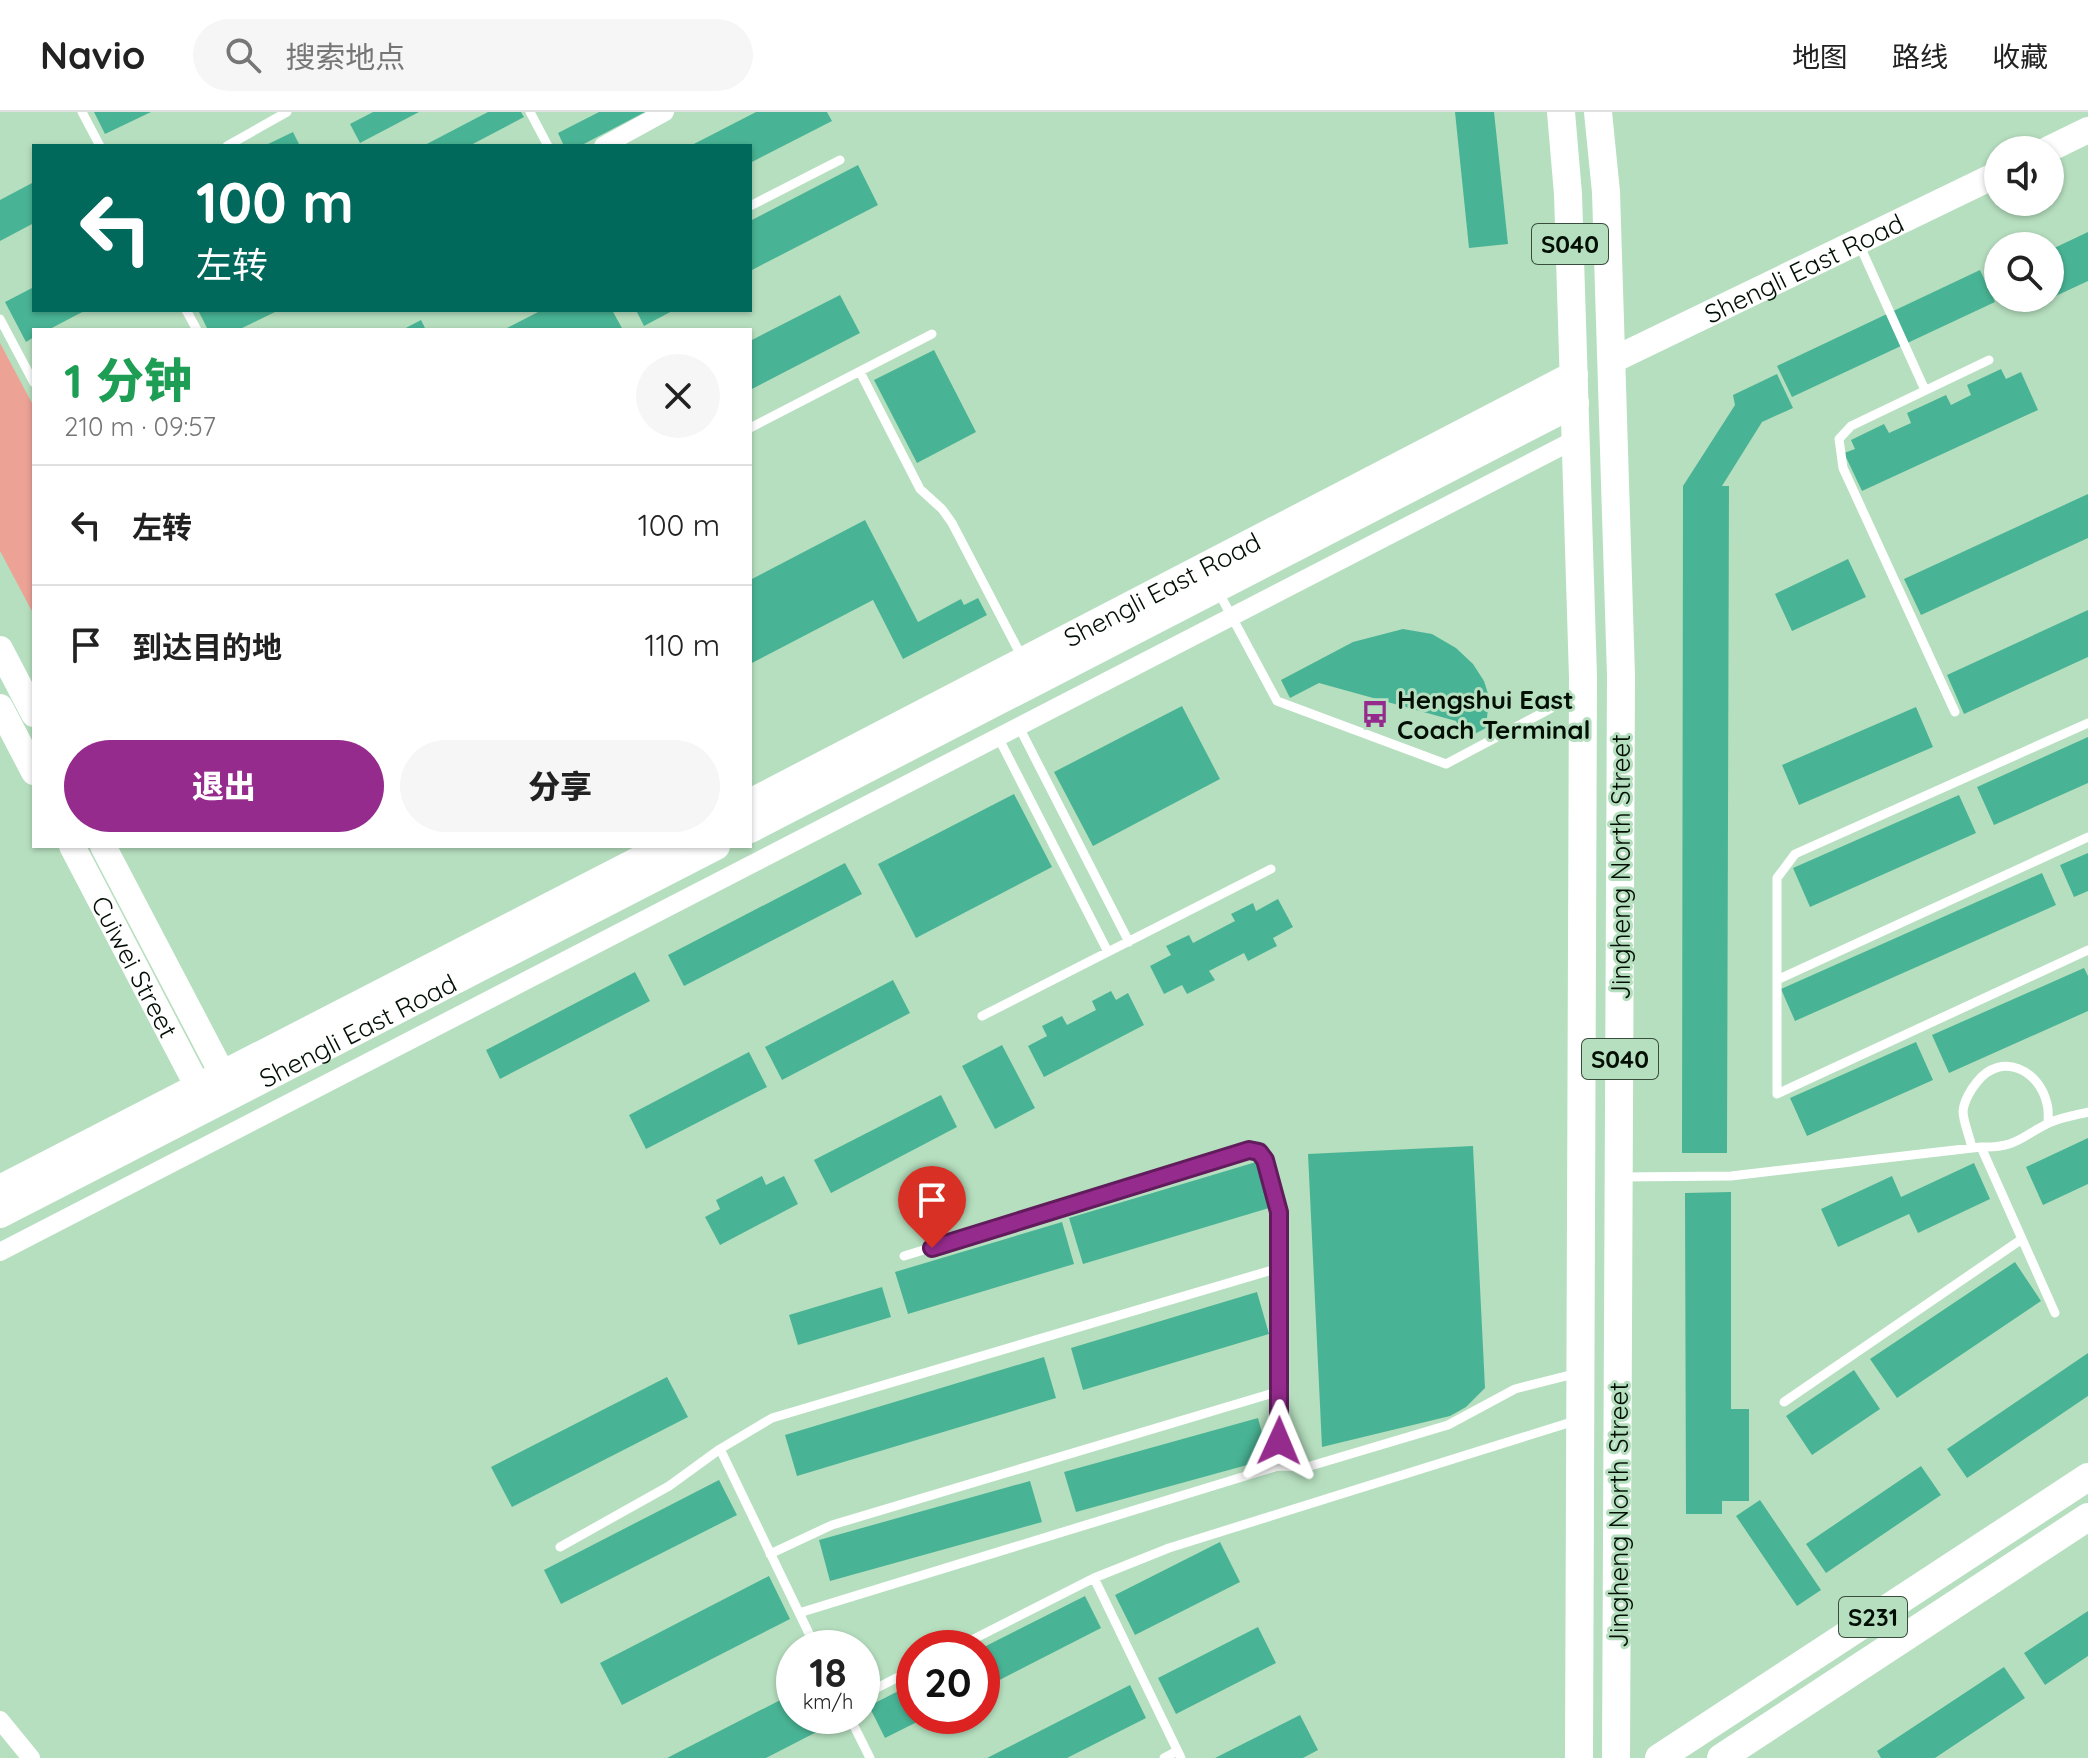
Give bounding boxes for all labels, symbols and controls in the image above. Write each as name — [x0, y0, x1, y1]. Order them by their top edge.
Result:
search box — [193, 19, 753, 91]
text: Navio — [40, 31, 145, 79]
icon: search — [221, 33, 265, 77]
text: 搜索地点 — [285, 38, 405, 76]
text: 地图 — [1792, 39, 1848, 74]
text: 路线 — [1892, 39, 1948, 74]
text: 收藏 — [1992, 39, 2048, 74]
map controls — [1984, 136, 2064, 312]
button: sound — [1984, 136, 2064, 216]
text: 100 m — [196, 167, 354, 237]
icon: left — [64, 176, 168, 280]
street label: Shengli East Road — [1699, 206, 1909, 330]
road number: S040 — [1532, 224, 1608, 264]
button: search — [1984, 232, 2064, 312]
text: 左转 — [196, 242, 268, 287]
text: 1 分钟 — [64, 350, 192, 410]
button: close — [636, 354, 720, 438]
text: 210 m · 09:57 — [64, 410, 216, 443]
icon: left — [64, 503, 108, 547]
text: 100 m — [638, 506, 720, 544]
text: 左转 — [132, 508, 192, 546]
street label: Shengli East Road — [1058, 524, 1266, 654]
icon: arrive — [64, 623, 108, 667]
text: 110 m — [644, 626, 720, 664]
text: 到达目的地 — [132, 628, 282, 666]
place label: Hengshui East Coach Terminal — [1397, 683, 1591, 746]
bus stop icon: Hengshui East Coach Terminal — [1360, 699, 1390, 729]
street label: Jingheng North Street — [1604, 734, 1637, 1000]
button: 退出 — [64, 740, 384, 832]
button: 分享 — [400, 740, 720, 832]
street label: Cuiwei Street — [84, 890, 186, 1043]
street label: Shengli East Road — [253, 966, 462, 1095]
road number: S040 — [1582, 1039, 1658, 1079]
pin — [898, 1166, 966, 1248]
icon: arrive — [910, 1178, 954, 1222]
street label: Jingheng North Street — [1602, 1382, 1635, 1648]
position arrow — [1237, 1399, 1321, 1483]
road number: S231 — [1839, 1597, 1907, 1637]
speed limit sign: 20 — [896, 1630, 1000, 1734]
text: 18 — [809, 1647, 847, 1697]
text: km/h — [803, 1689, 853, 1714]

